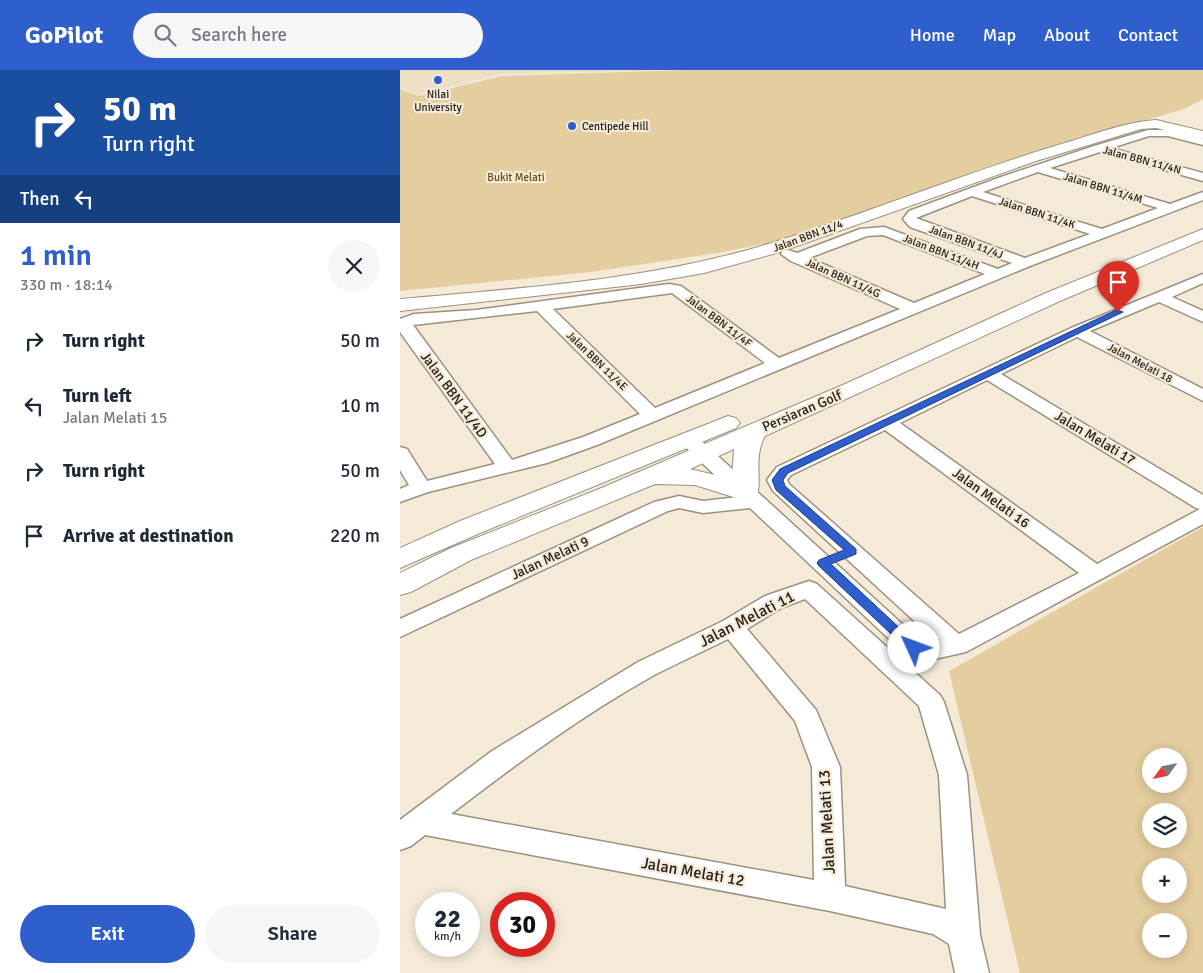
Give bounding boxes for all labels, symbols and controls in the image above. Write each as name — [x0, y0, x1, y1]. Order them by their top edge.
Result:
search box — [133, 13, 483, 58]
text: GoPilot — [25, 20, 103, 50]
icon: search — [151, 21, 179, 49]
text: Search here — [191, 23, 287, 47]
text: Home — [910, 24, 955, 46]
text: Map — [983, 24, 1016, 46]
text: About — [1044, 24, 1090, 46]
text: Contact — [1118, 24, 1178, 46]
marker: Nilai University — [432, 74, 444, 86]
text: 50 m — [103, 87, 177, 130]
place label: Nilai University — [414, 88, 463, 114]
icon: right — [20, 90, 85, 155]
marker: Centipede Hill — [566, 120, 578, 132]
place label: Centipede Hill — [582, 120, 649, 133]
text: Turn right — [103, 130, 195, 157]
street label: Jalan BBN 11/4N — [1101, 143, 1183, 177]
street label: Jalan BBN 11/4M — [1062, 170, 1144, 206]
park label: Bukit Melati — [487, 171, 545, 184]
icon: left — [70, 185, 98, 213]
text: Then — [20, 187, 60, 211]
street label: Jalan BBN 11/4K — [997, 195, 1077, 232]
street label: Jalan BBN 11/4 — [771, 217, 845, 255]
street label: Jalan BBN 11/4J — [927, 223, 1005, 261]
street label: Jalan BBN 11/4H — [901, 231, 981, 273]
text: 1 min — [20, 237, 92, 274]
button: close — [328, 240, 380, 292]
street label: Jalan BBN 11/4G — [804, 256, 882, 300]
pin — [1097, 261, 1139, 312]
icon: arrive — [1104, 268, 1132, 296]
text: 330 m · 18:14 — [20, 275, 113, 295]
street label: Jalan BBN 11/4F — [684, 292, 755, 350]
icon: right — [20, 327, 48, 355]
text: Turn right — [63, 329, 145, 353]
text: 50 m — [340, 329, 380, 353]
street label: Jalan BBN 11/4E — [564, 329, 630, 393]
street label: Jalan Melati 18 — [1105, 340, 1175, 386]
street label: Jalan BBN 11/4D — [417, 349, 491, 441]
text: Turn left — [63, 384, 132, 408]
street label: Persiaran Golf — [760, 386, 845, 435]
icon: left — [20, 392, 48, 420]
text: 10 m — [340, 394, 380, 418]
street label: Jalan Melati 17 — [1051, 407, 1139, 469]
text: Jalan Melati 15 — [63, 408, 167, 428]
icon: right — [20, 457, 48, 485]
text: Turn right — [63, 459, 145, 483]
text: 50 m — [340, 459, 380, 483]
street label: Jalan Melati 16 — [949, 464, 1033, 532]
icon: arrive — [20, 522, 48, 550]
text: Arrive at destination — [63, 524, 234, 548]
text: 220 m — [330, 524, 380, 548]
street label: Jalan Melati 9 — [508, 533, 592, 583]
street label: Jalan Melati 11 — [696, 586, 798, 652]
position arrow — [887, 621, 939, 673]
north arrow — [1142, 748, 1188, 792]
map controls — [1142, 748, 1187, 958]
street label: Jalan Melati 13 — [814, 769, 840, 875]
button: layers — [1142, 803, 1187, 848]
street label: Jalan Melati 12 — [640, 853, 746, 891]
button: + — [1142, 858, 1187, 903]
speed limit sign: 30 — [490, 892, 555, 957]
text: 22 — [434, 903, 461, 934]
button: Exit — [20, 905, 195, 963]
button: Share — [205, 905, 380, 963]
button: − — [1142, 913, 1187, 958]
text: km/h — [434, 929, 461, 944]

